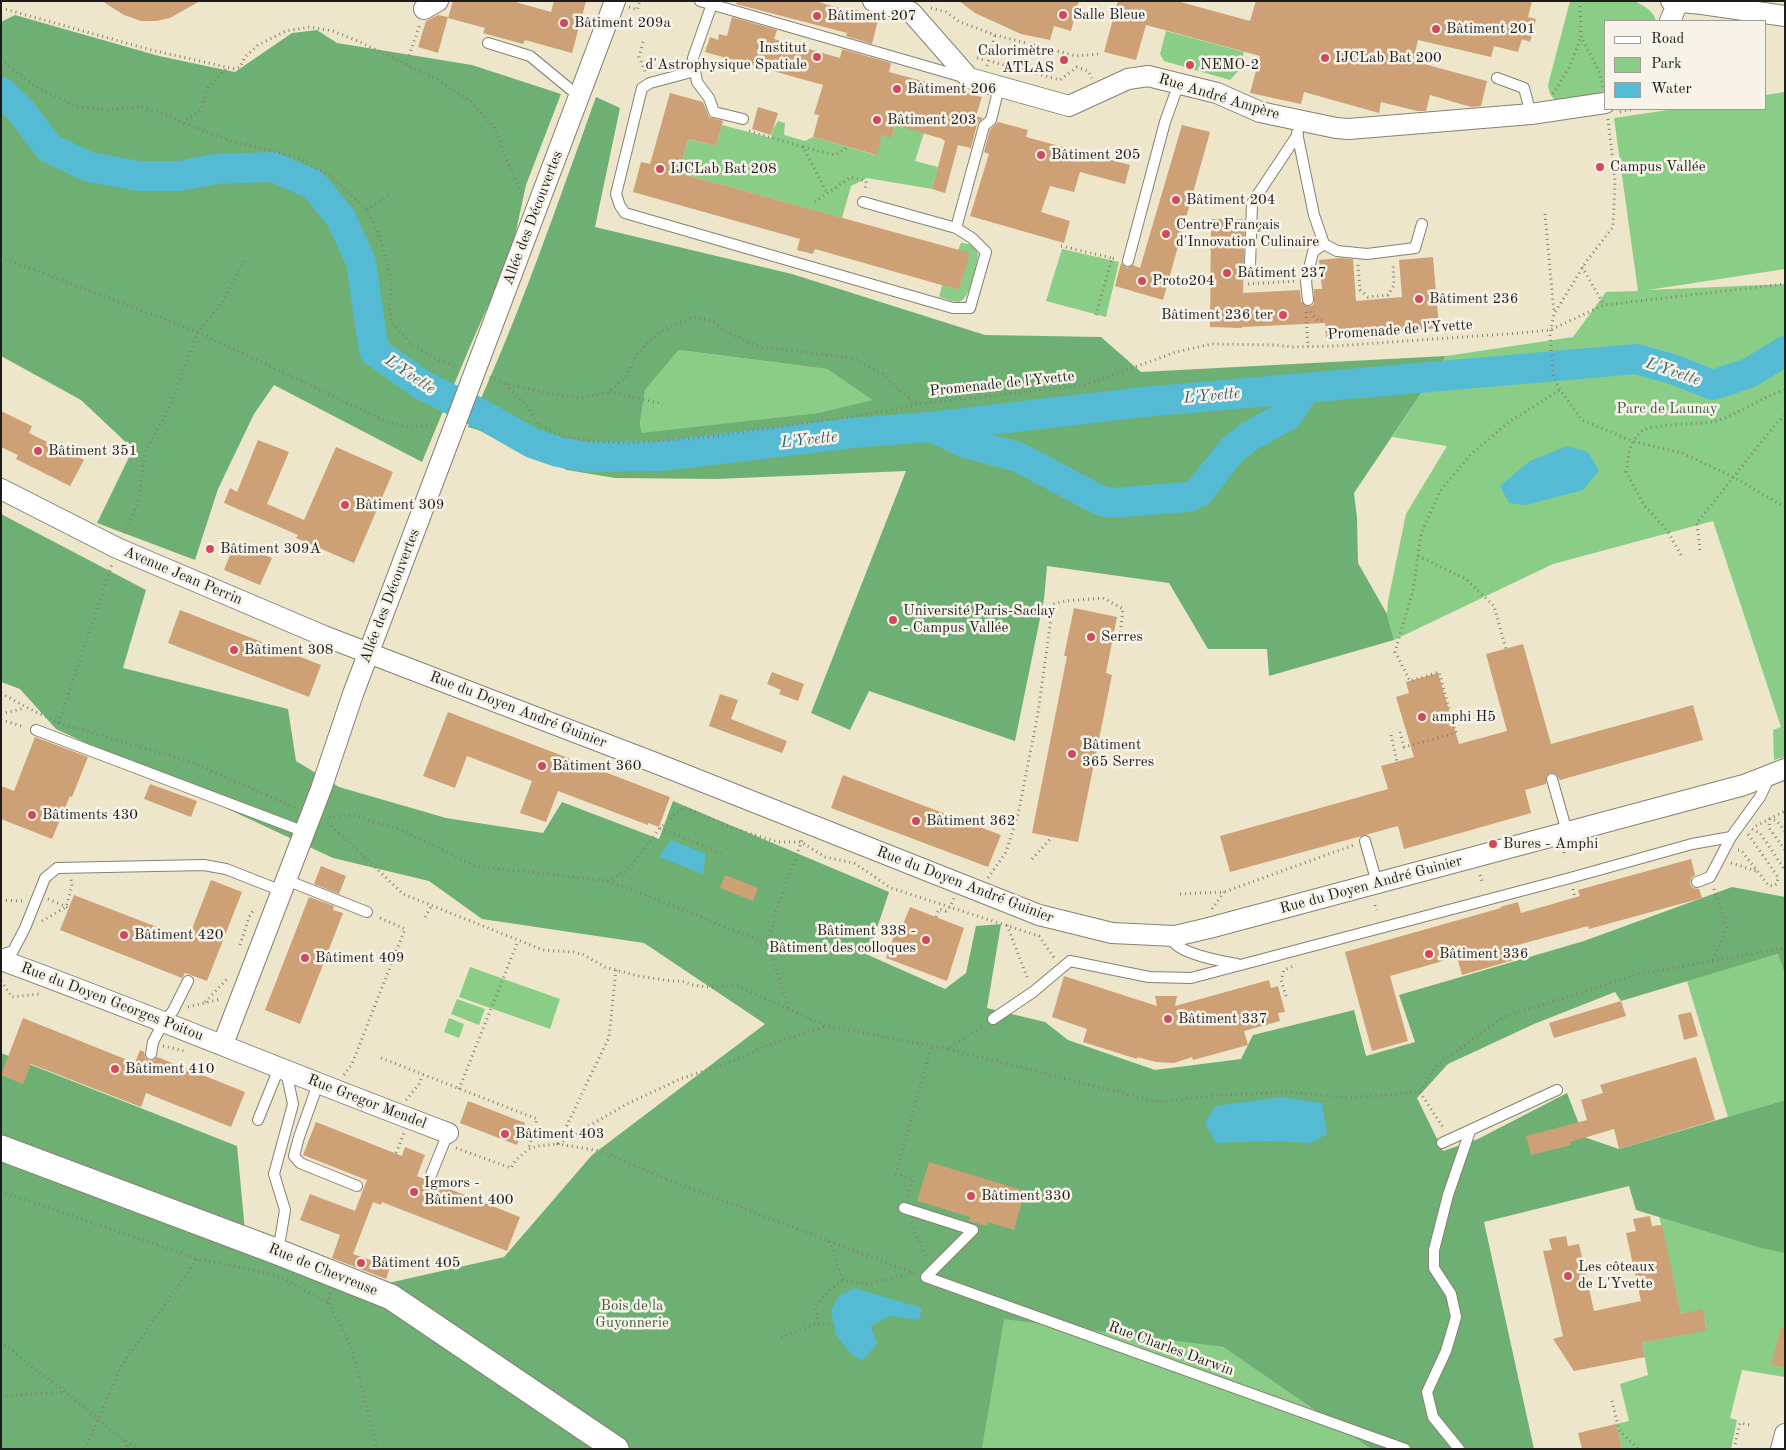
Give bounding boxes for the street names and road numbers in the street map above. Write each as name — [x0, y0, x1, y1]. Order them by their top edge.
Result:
street label: Rue André Ampère — [1156, 70, 1282, 124]
street label: Allée des Découvertes — [499, 148, 567, 288]
street label: Promenade de l'Yvette — [1327, 316, 1473, 344]
street label: Promenade de l'Yvette — [929, 367, 1075, 401]
street label: Allée des Découvertes — [356, 526, 424, 666]
street label: Avenue Jean Perrin — [121, 543, 245, 609]
street label: Rue du Doyen André Guinier — [427, 668, 609, 752]
street label: Rue du Doyen André Guinier — [874, 843, 1056, 927]
street label: Rue du Doyen André Guinier — [1278, 852, 1464, 918]
street label: Rue du Doyen Georges Poitou — [18, 959, 206, 1045]
street label: Rue Gregor Mendel — [305, 1071, 429, 1133]
street label: Rue de Chevreuse — [266, 1240, 380, 1300]
street label: Rue Charles Darwin — [1106, 1318, 1236, 1380]

